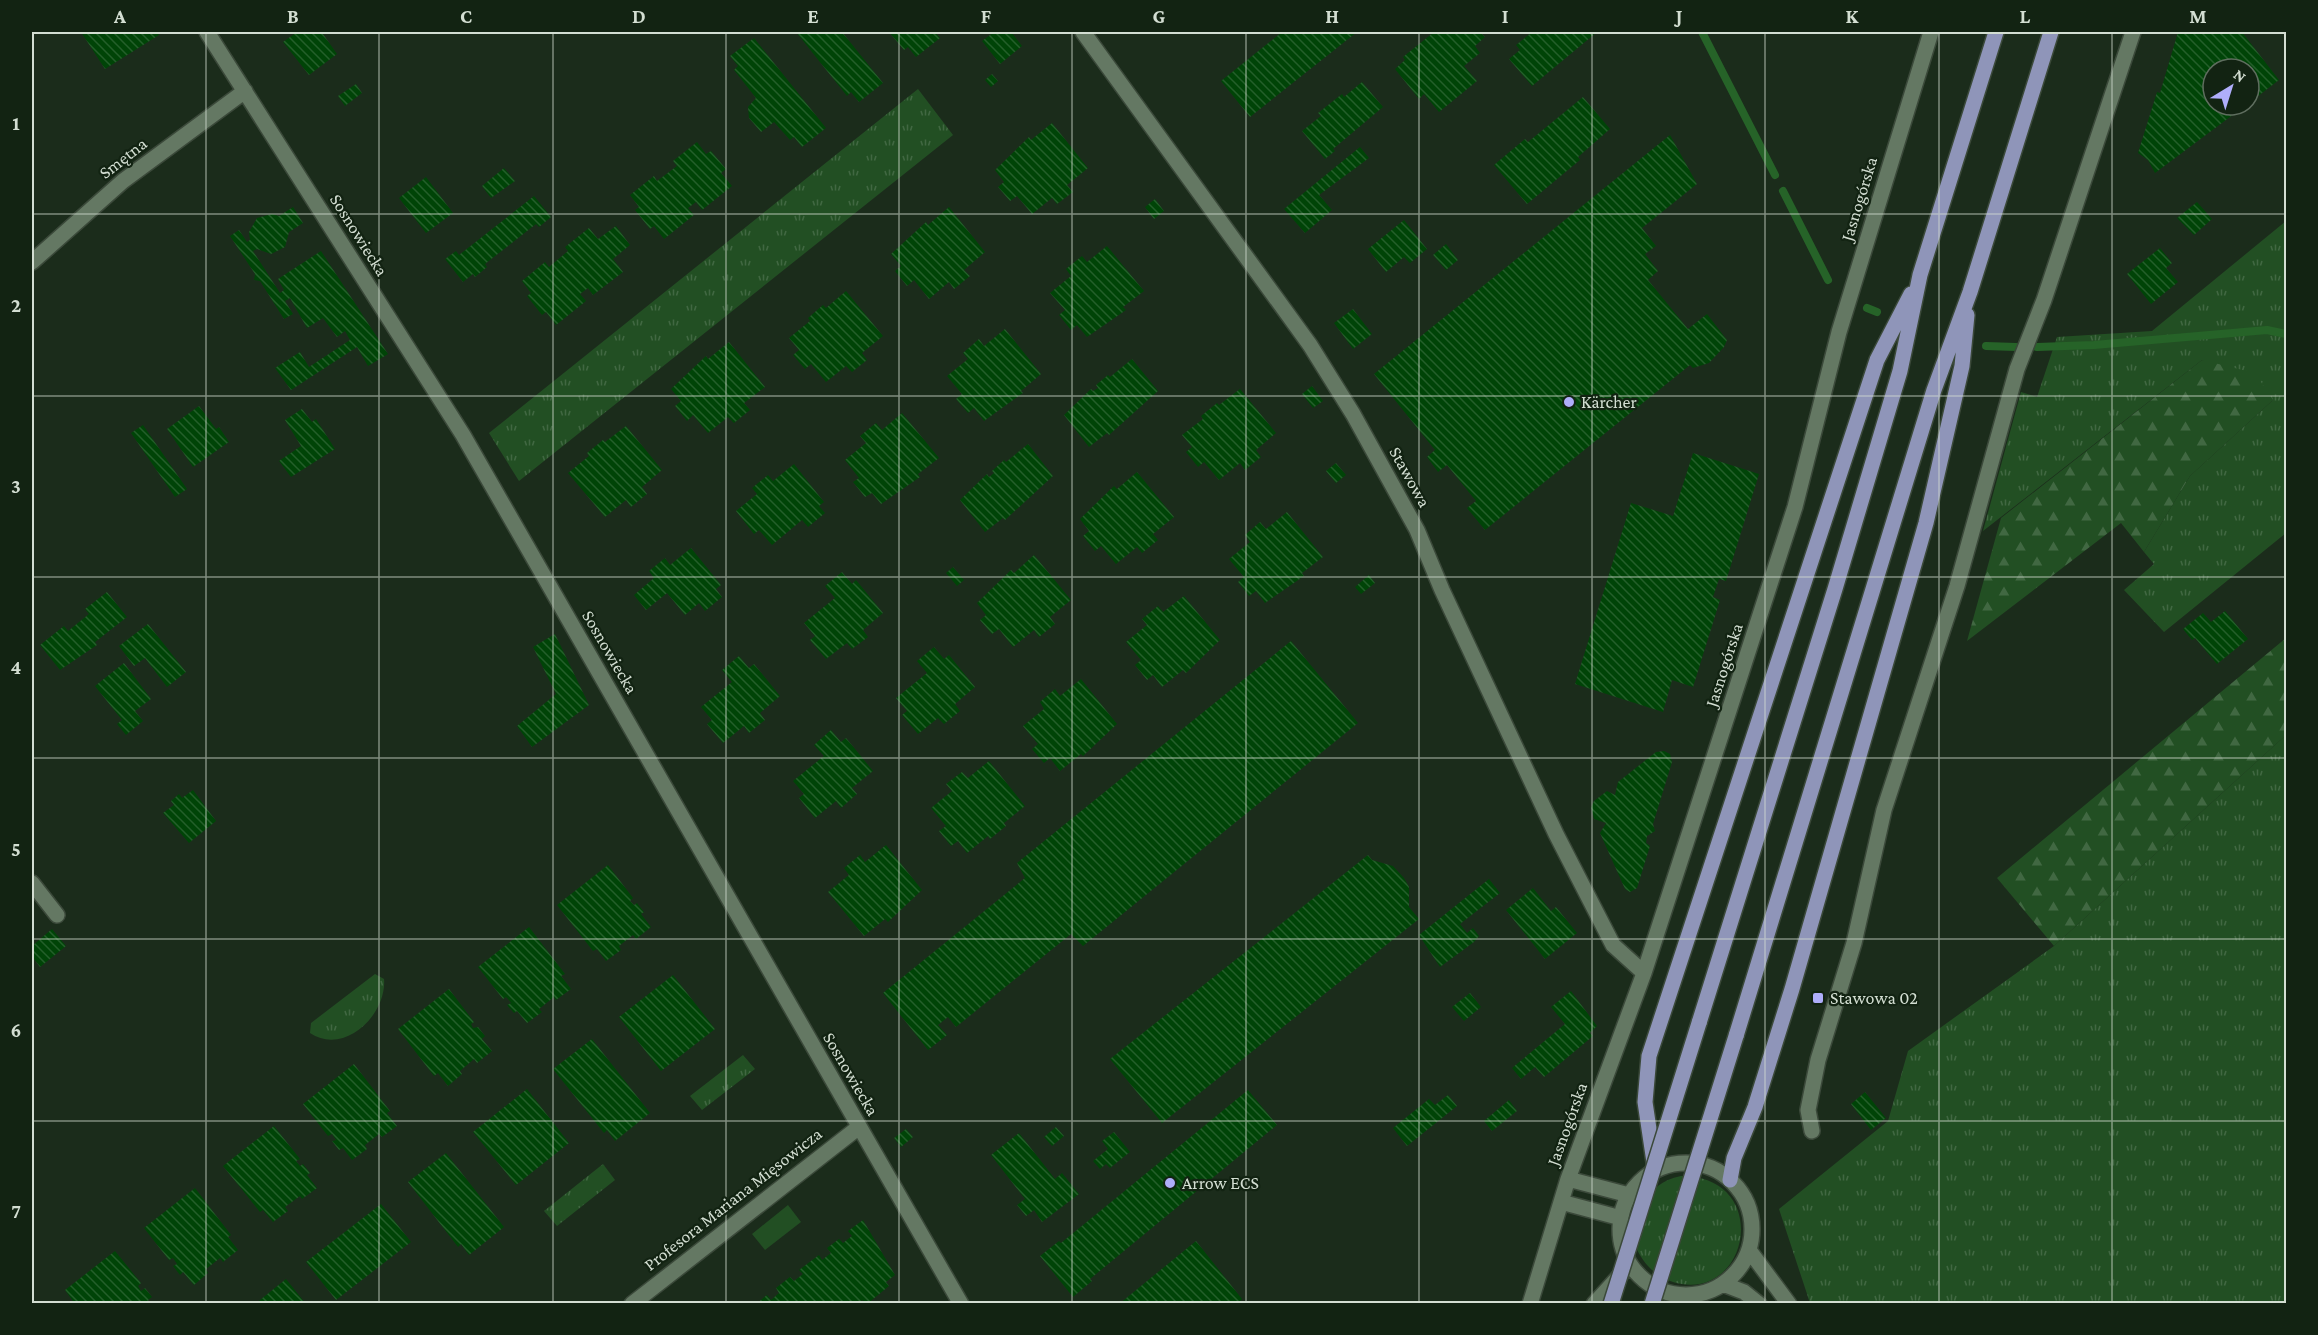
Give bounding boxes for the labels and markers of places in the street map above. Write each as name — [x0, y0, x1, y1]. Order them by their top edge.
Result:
place label: Kärcher — [1581, 392, 1637, 412]
marker: Kärcher — [1562, 395, 1576, 409]
place label: Stawowa 02 — [1830, 988, 1918, 1008]
marker: Stawowa 02 — [1811, 991, 1825, 1005]
place label: Arrow ECS — [1182, 1173, 1259, 1193]
marker: Arrow ECS — [1163, 1176, 1177, 1190]

